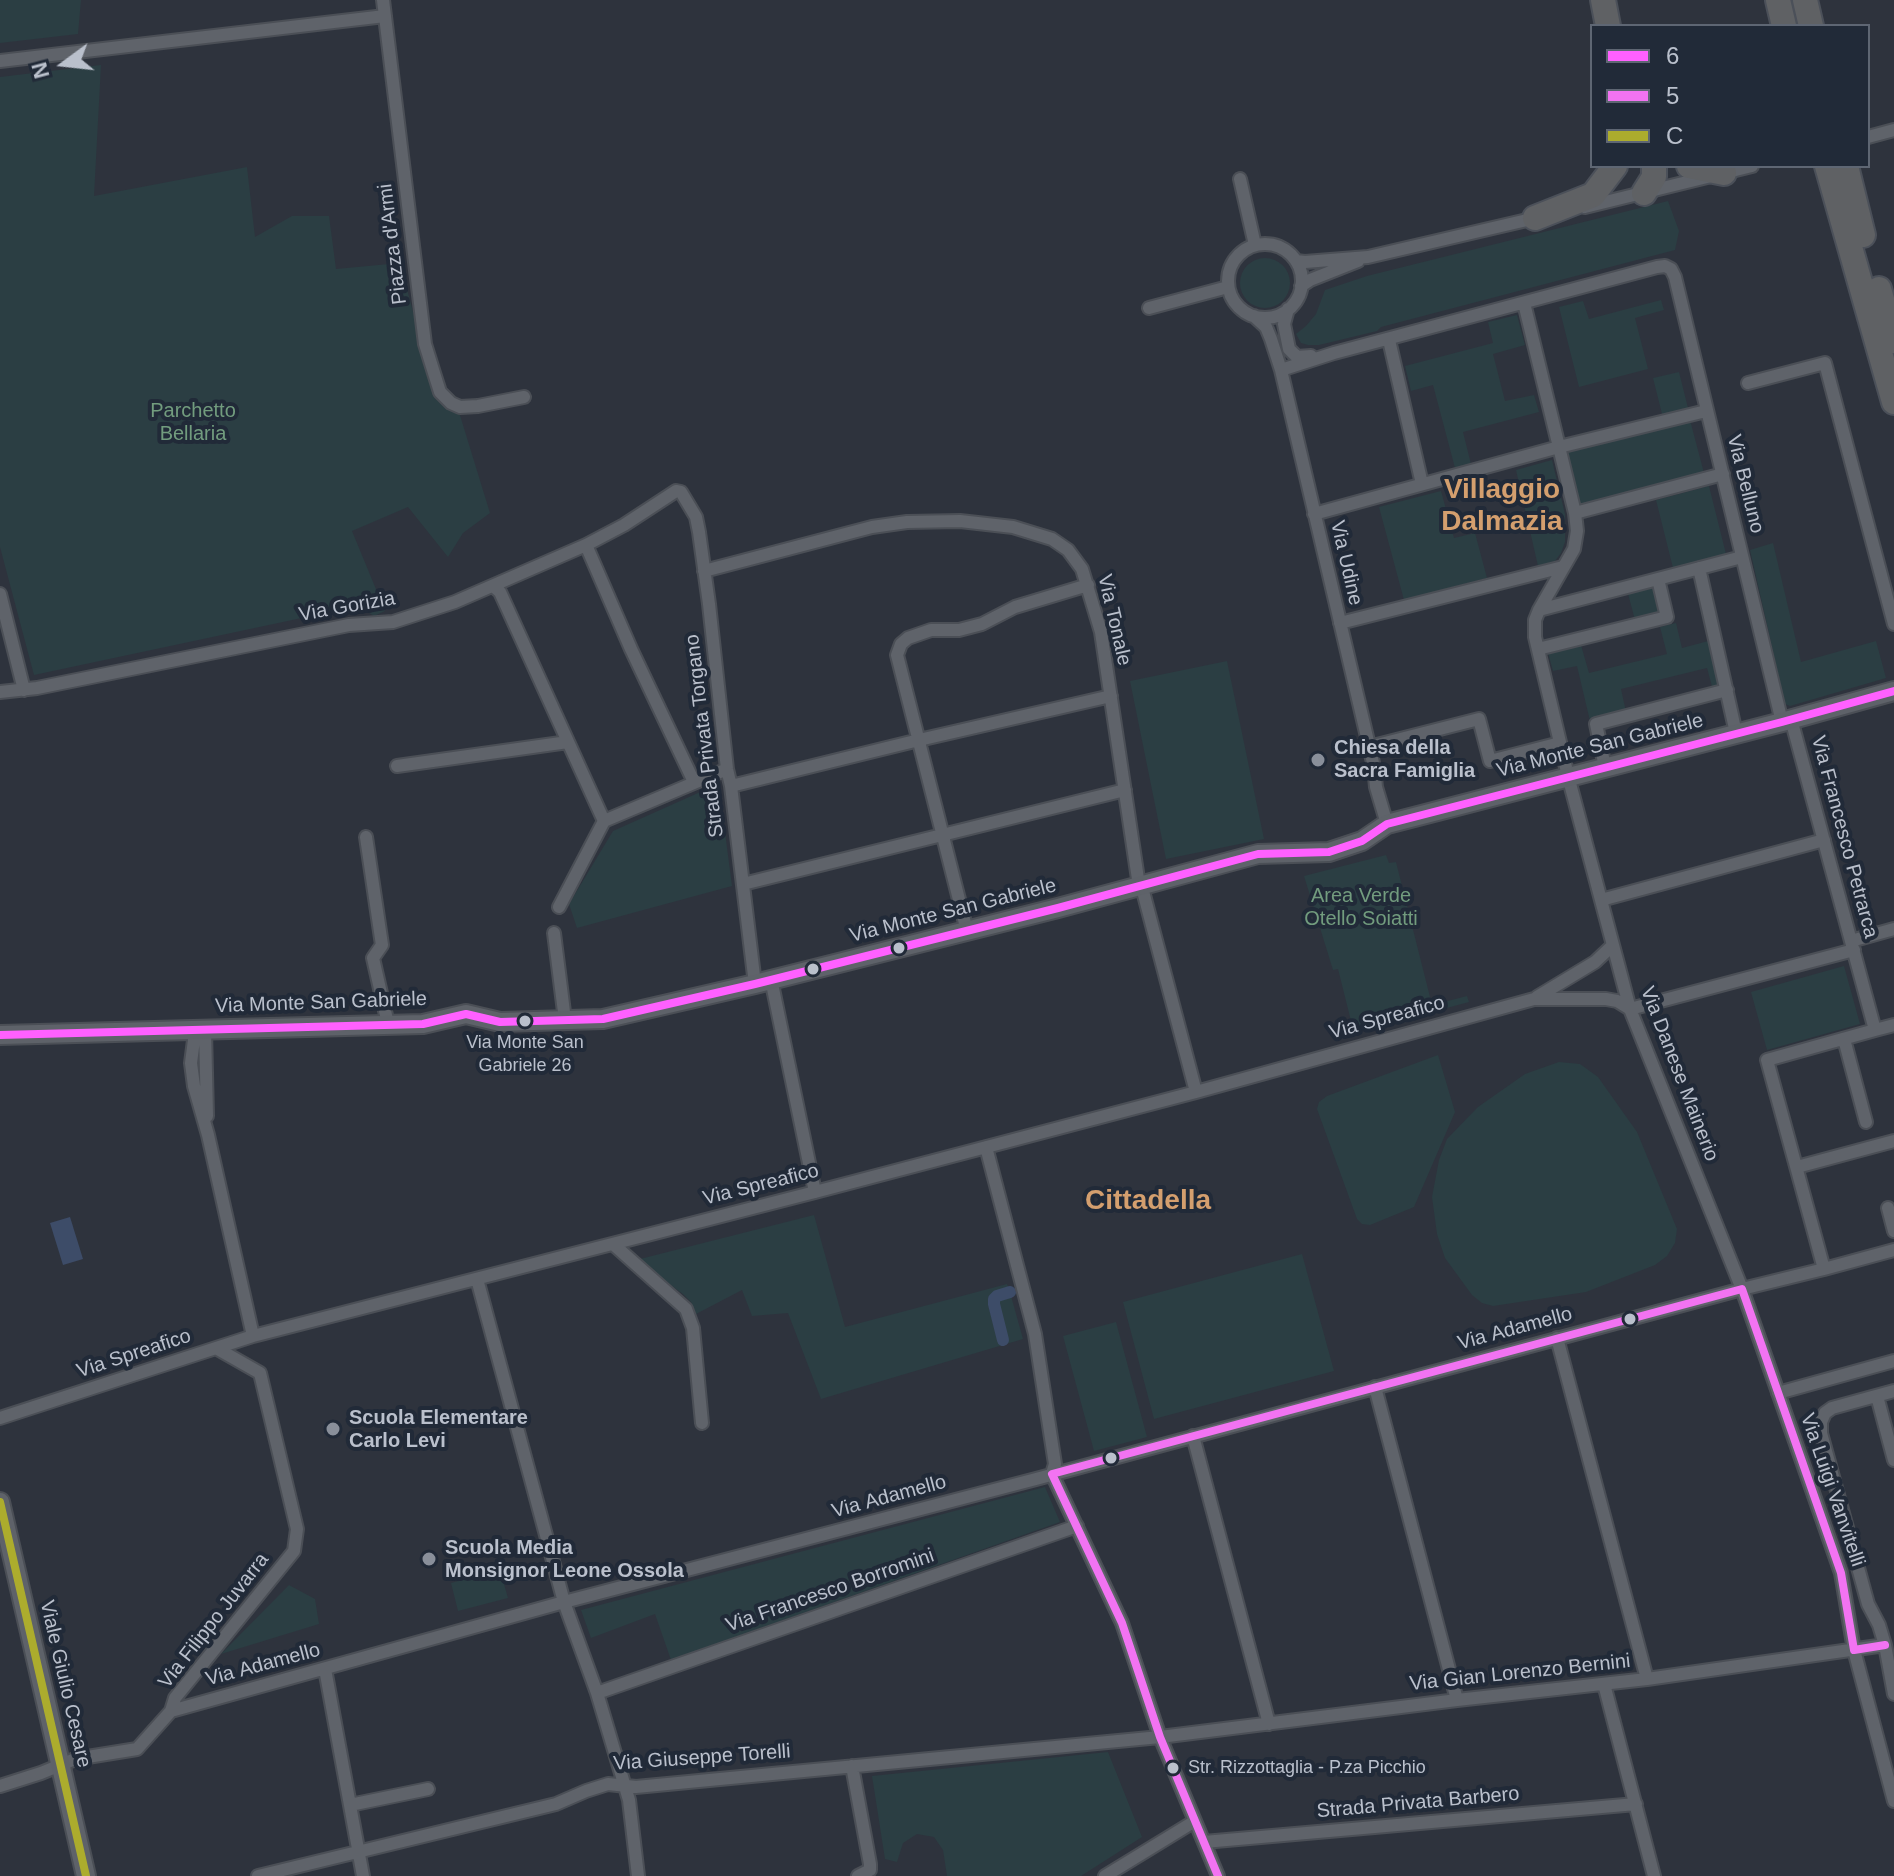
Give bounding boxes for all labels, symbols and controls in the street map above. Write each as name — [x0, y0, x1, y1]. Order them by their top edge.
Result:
north arrow — [24, 24, 104, 104]
legend — [1590, 24, 1870, 168]
text: 6 — [1666, 42, 1679, 69]
text: N — [26, 59, 54, 81]
text: 5 — [1666, 82, 1679, 109]
text: C — [1666, 122, 1683, 149]
street label: Piazza d'Armi — [374, 182, 412, 306]
park label: Parchetto Bellaria — [150, 399, 236, 446]
street label: Via Belluno — [1721, 432, 1769, 536]
district label: Villaggio Dalmazia — [1441, 473, 1563, 539]
street label: Via Udine — [1325, 518, 1367, 608]
street label: Via Tonale — [1092, 572, 1136, 668]
street label: Via Gorizia — [297, 587, 397, 627]
street label: Strada Privata Torgano — [681, 633, 729, 839]
street label: Via Monte San Gabriele — [1494, 709, 1706, 783]
street label: Via Francesco Petrarca — [1805, 733, 1883, 941]
place label: Chiesa della Sacra Famiglia — [1334, 736, 1475, 783]
marker: Chiesa della Sacra Famiglia — [1309, 751, 1327, 769]
street label: Via Monte San Gabriele — [847, 874, 1059, 948]
park label: Area Verde Otello Soiatti — [1304, 884, 1418, 931]
unlabelled marker — [891, 940, 907, 956]
unlabelled marker — [805, 961, 821, 977]
street label: Via Danese Mainerio — [1635, 983, 1723, 1165]
street label: Via Monte San Gabriele — [215, 987, 427, 1019]
street label: Via Spreafico — [1327, 991, 1447, 1045]
marker: Via Monte San Gabriele 26 — [517, 1013, 533, 1029]
place label: Via Monte San Gabriele 26 — [466, 1032, 584, 1074]
street label: Via Spreafico — [701, 1159, 821, 1211]
district label: Cittadella — [1085, 1184, 1211, 1218]
street label: Via Adamello — [1455, 1302, 1575, 1356]
unlabelled marker — [1622, 1311, 1638, 1327]
street label: Via Spreafico — [74, 1324, 194, 1384]
place label: Scuola Elementare Carlo Levi — [349, 1406, 528, 1453]
street label: Via Luigi Vanvitelli — [1795, 1410, 1869, 1570]
marker: Scuola Elementare Carlo Levi — [324, 1420, 342, 1438]
unlabelled marker — [1103, 1450, 1119, 1466]
street label: Via Adamello — [829, 1470, 949, 1524]
place label: Scuola Media Monsignor Leone Ossola — [445, 1536, 684, 1583]
street label: Via Francesco Borromini — [723, 1544, 937, 1638]
street label: Via Filippo Juvarra — [154, 1548, 274, 1694]
marker: Scuola Media Monsignor Leone Ossola — [420, 1550, 438, 1568]
street label: Viale Giulio Cesare — [34, 1598, 96, 1770]
street label: Via Adamello — [203, 1638, 323, 1692]
street label: Via Gian Lorenzo Bernini — [1408, 1649, 1632, 1697]
street label: Via Giuseppe Torelli — [613, 1740, 791, 1776]
place label: Str. Rizzottaglia - P.za Picchio — [1188, 1757, 1426, 1779]
marker: Str. Rizzottaglia - P.za Picchio — [1165, 1760, 1181, 1776]
street label: Strada Privata Barbero — [1316, 1782, 1520, 1824]

